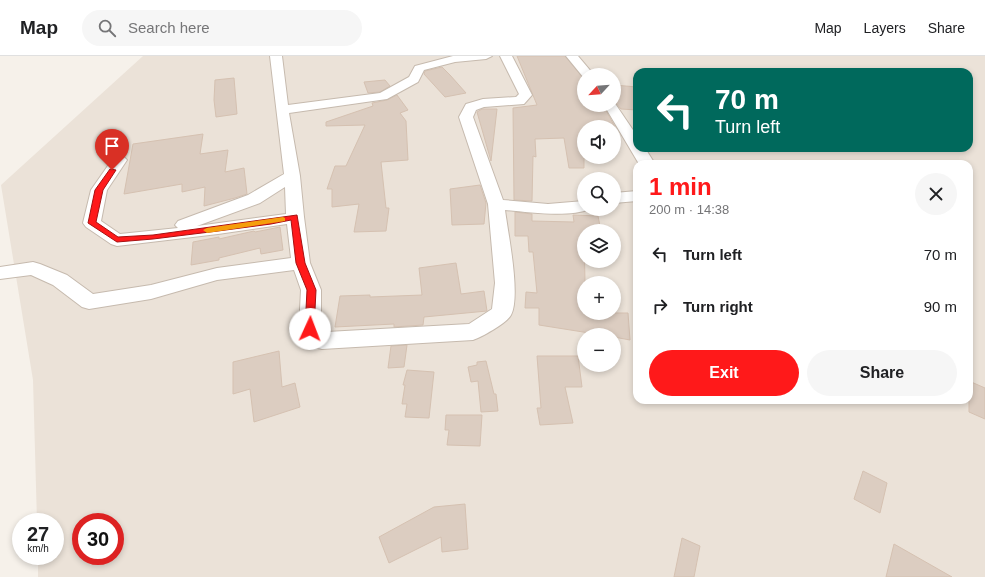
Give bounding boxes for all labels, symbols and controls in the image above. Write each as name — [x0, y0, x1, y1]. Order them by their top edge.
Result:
search box — [82, 10, 362, 46]
text: Map — [20, 17, 58, 38]
icon: search — [96, 17, 118, 39]
text: Search here — [128, 19, 210, 36]
text: Map — [814, 20, 842, 36]
text: Layers — [864, 20, 906, 36]
text: Share — [928, 20, 965, 36]
north arrow — [577, 68, 621, 112]
map controls — [577, 68, 621, 372]
icon: left — [649, 84, 701, 136]
text: 70 m — [715, 84, 779, 115]
text: Turn left — [715, 117, 780, 137]
button: sound — [577, 120, 621, 164]
pin — [95, 129, 129, 170]
icon: arrive — [101, 135, 123, 157]
button: search — [577, 172, 621, 216]
text: 1 min — [649, 173, 712, 200]
button: close — [915, 173, 957, 215]
text: 200 m · 14:38 — [649, 202, 729, 217]
button: layers — [577, 224, 621, 268]
icon: left — [649, 243, 671, 265]
text: Turn left — [683, 246, 742, 263]
text: 70 m — [924, 246, 957, 263]
button: + — [577, 276, 621, 320]
icon: right — [649, 295, 671, 317]
text: Turn right — [683, 298, 753, 315]
text: 90 m — [924, 298, 957, 315]
position arrow — [289, 308, 331, 350]
button: − — [577, 328, 621, 372]
button: Exit — [649, 350, 799, 396]
button: Share — [807, 350, 957, 396]
speed limit sign: 30 — [72, 513, 124, 565]
text: 27 — [27, 523, 49, 545]
text: km/h — [27, 543, 49, 554]

